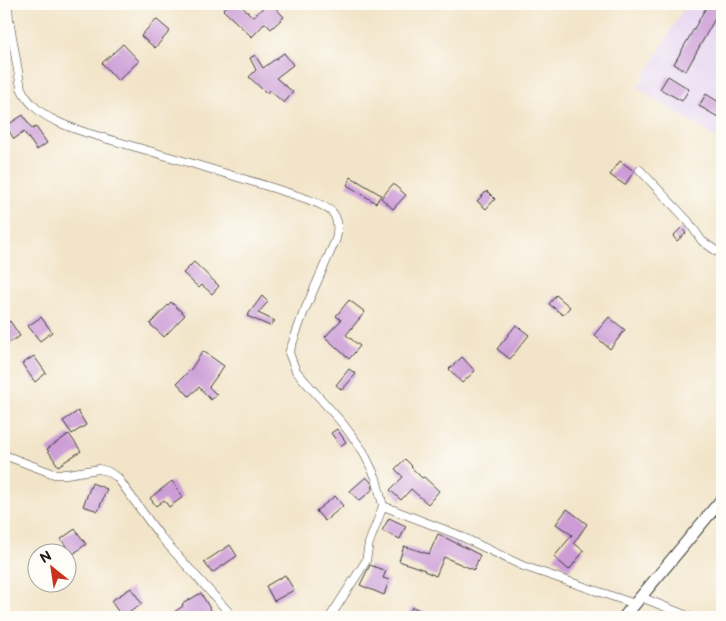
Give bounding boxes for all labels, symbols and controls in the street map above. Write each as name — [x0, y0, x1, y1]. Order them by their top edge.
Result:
north arrow — [28, 544, 78, 594]
text: N — [37, 547, 55, 567]

